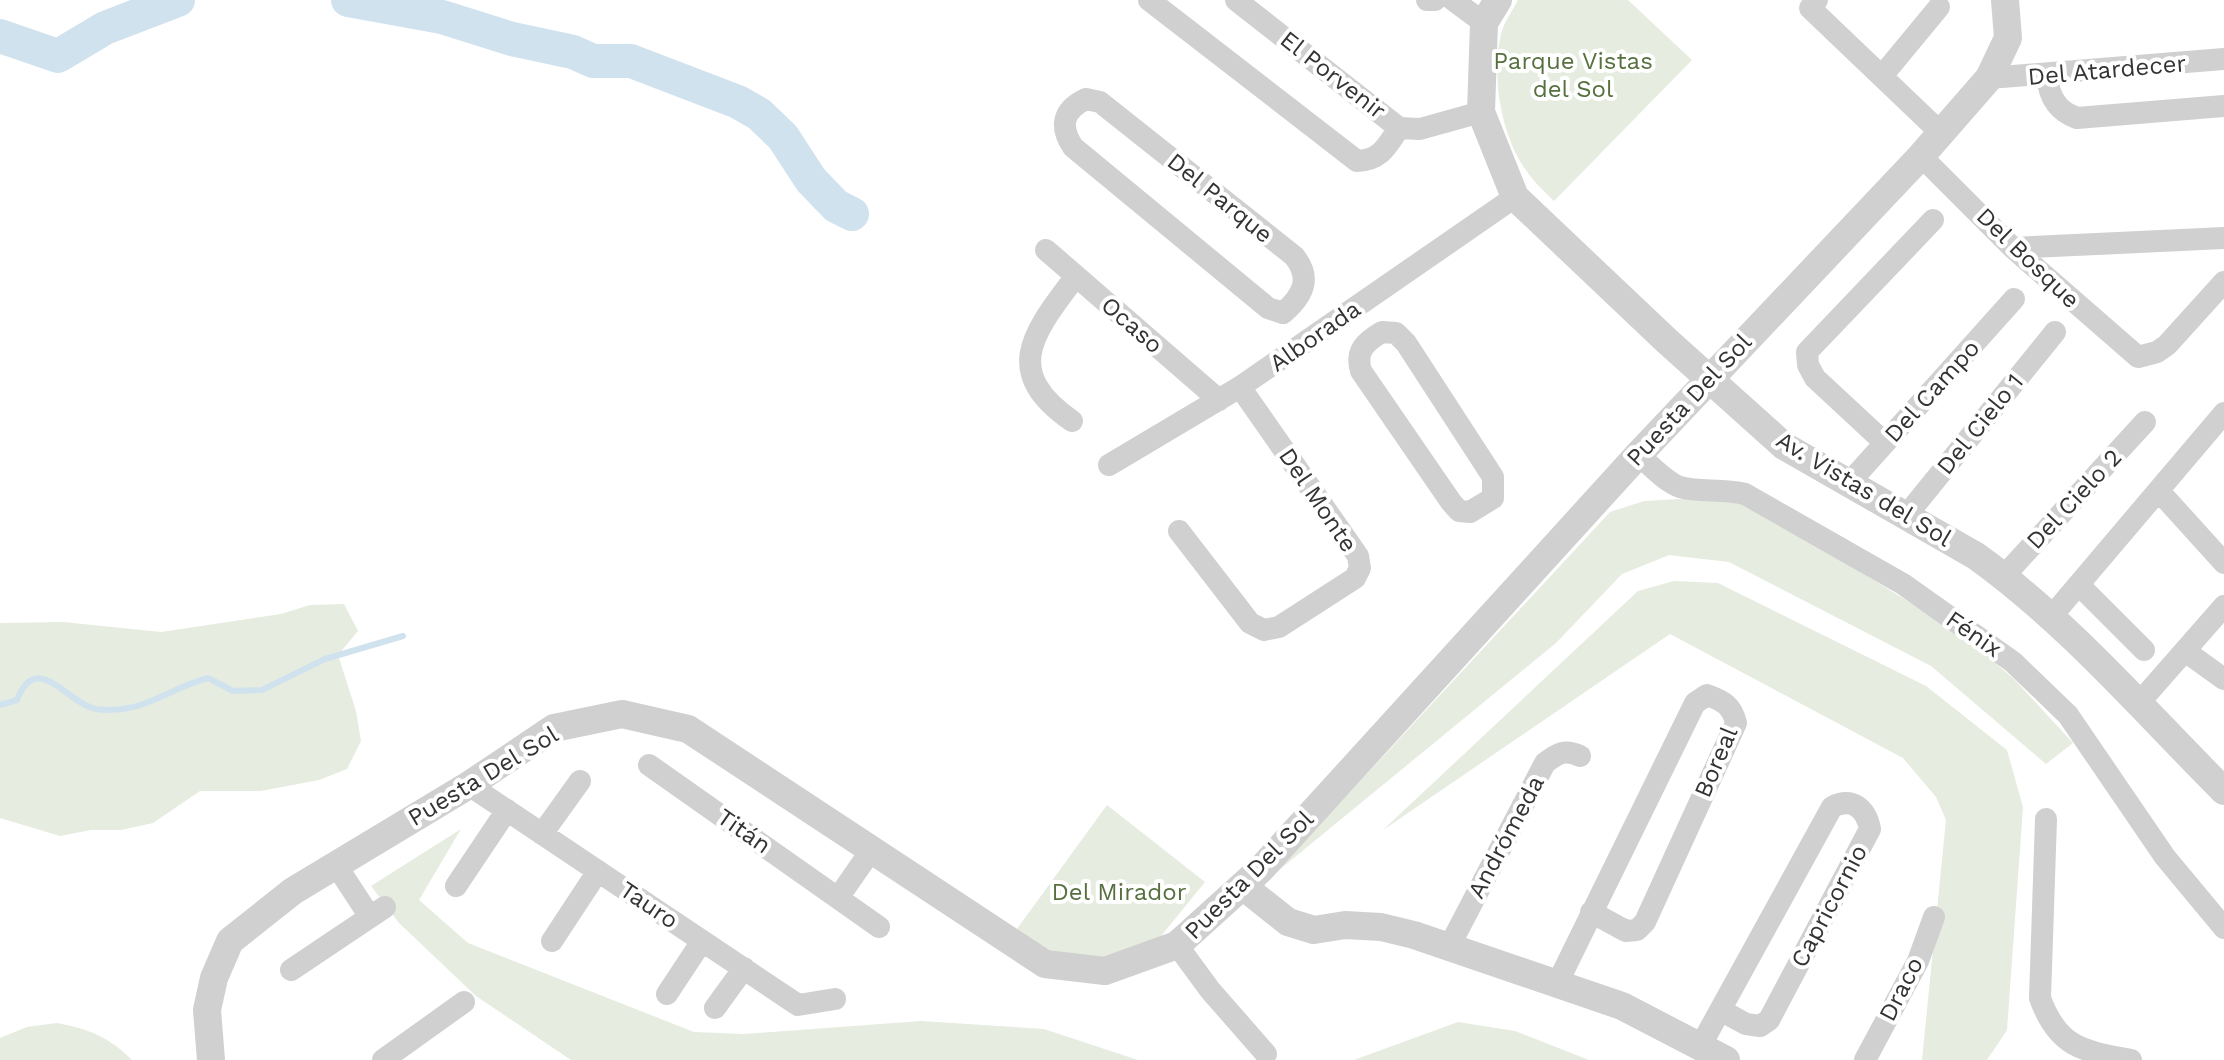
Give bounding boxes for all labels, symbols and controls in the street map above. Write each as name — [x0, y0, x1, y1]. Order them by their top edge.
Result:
street label: El Porvenir — [1275, 25, 1391, 125]
park label: Parque Vistas del Sol — [1493, 47, 1653, 103]
street label: Del Atardecer — [2027, 49, 2188, 91]
street label: Del Parque — [1162, 147, 1278, 249]
street label: Del Bosque — [1971, 202, 2085, 314]
street label: Ocaso — [1096, 291, 1168, 359]
street label: Alborada — [1264, 295, 1366, 377]
street label: Puesta Del Sol — [1621, 328, 1758, 472]
street label: Del Campo — [1879, 334, 1985, 448]
street label: Del Cielo 1 — [1931, 368, 2029, 480]
street label: Av. Vistas del Sol — [1771, 426, 1957, 553]
street label: Del Monte — [1273, 443, 1363, 557]
street label: Del Cielo 2 — [2021, 443, 2127, 555]
street label: Fénix — [1941, 605, 2007, 663]
street label: Puesta Del Sol — [403, 720, 564, 832]
street label: Boreal — [1689, 722, 1744, 802]
street label: Andrómeda — [1462, 771, 1550, 903]
street label: Titán — [712, 803, 776, 859]
street label: Puesta Del Sol — [1179, 804, 1320, 945]
street label: Capricornio — [1785, 840, 1873, 972]
street label: Tauro — [615, 875, 683, 935]
park label: Del Mirador — [1052, 878, 1187, 906]
street label: Draco — [1873, 952, 1929, 1026]

